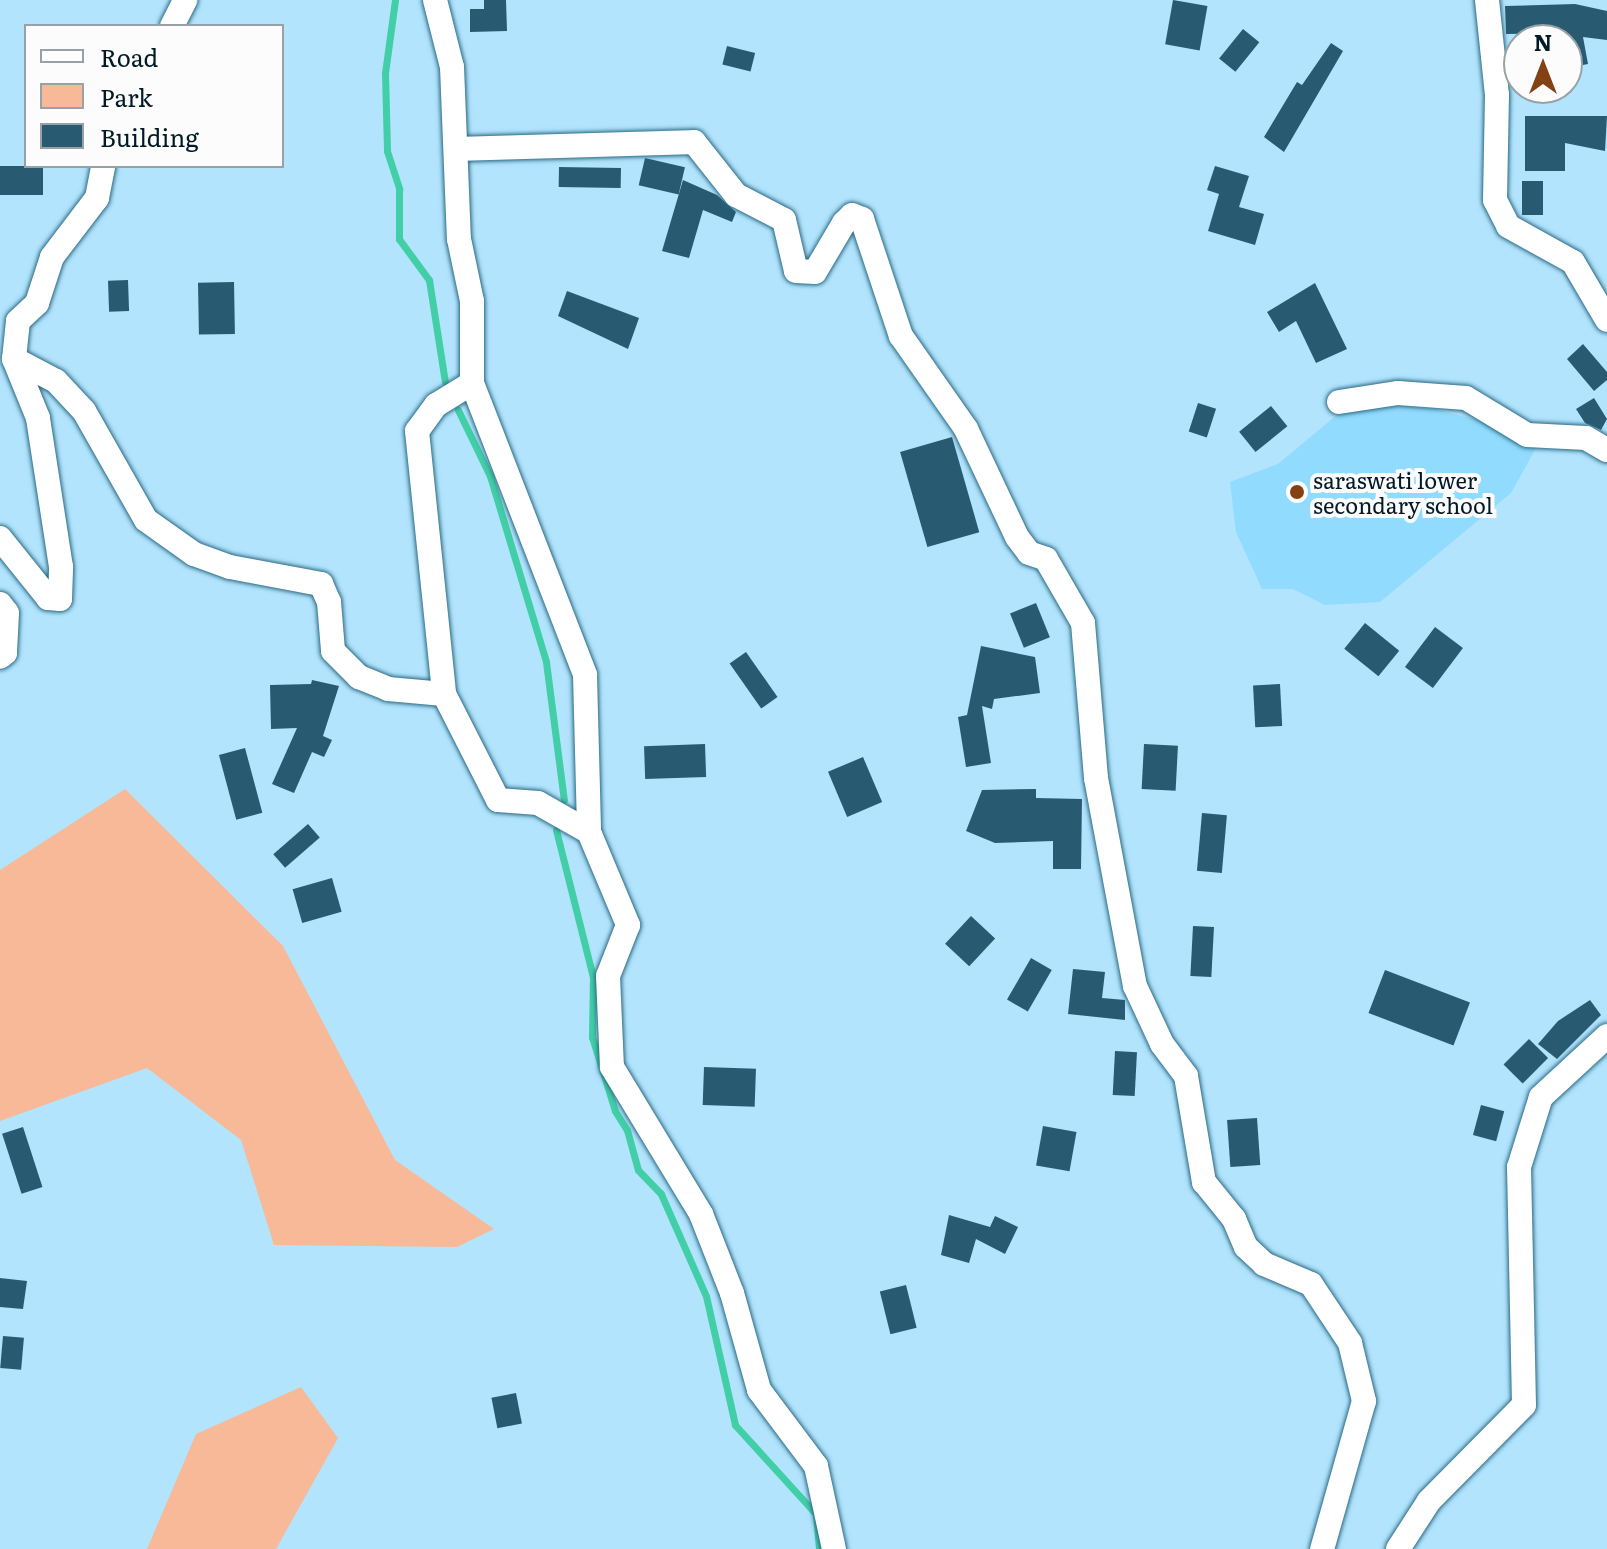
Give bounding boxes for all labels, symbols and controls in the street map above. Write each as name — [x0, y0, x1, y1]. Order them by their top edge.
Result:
legend — [24, 24, 284, 168]
north arrow — [1503, 24, 1583, 104]
text: N — [1534, 25, 1552, 58]
text: Road — [100, 39, 158, 74]
text: Park — [100, 79, 153, 114]
text: Building — [100, 119, 199, 154]
place label: saraswati lower secondary school — [1313, 466, 1493, 518]
marker: saraswati lower secondary school — [1288, 483, 1306, 501]

